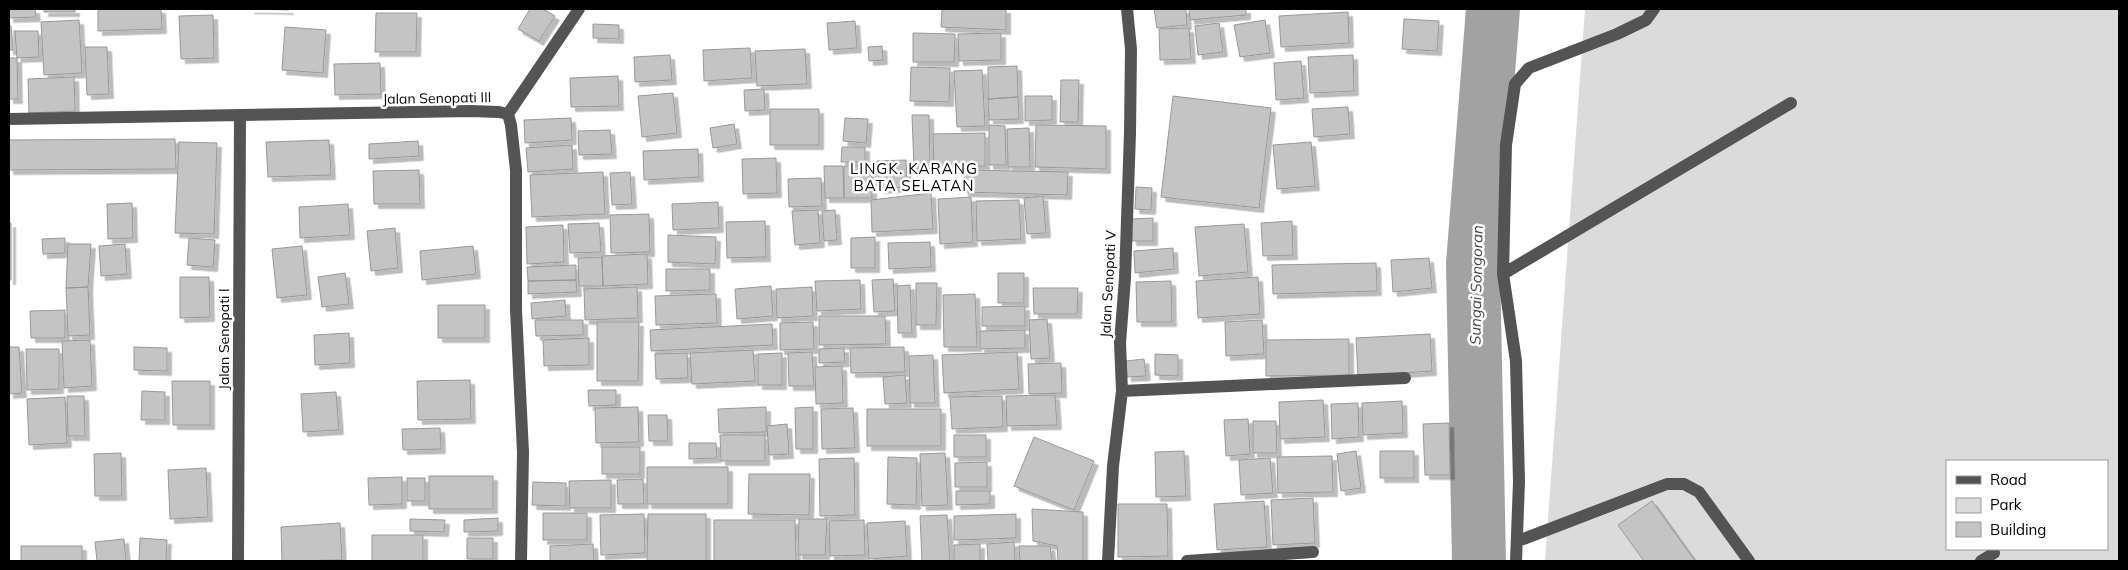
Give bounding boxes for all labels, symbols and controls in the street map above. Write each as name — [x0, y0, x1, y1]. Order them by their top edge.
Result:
street label: Jalan Senopati III — [382, 88, 492, 108]
district label: LINGK. KARANG BATA SELATAN — [850, 159, 978, 195]
water label: Sungai Songoran — [1465, 225, 1487, 345]
street label: Jalan Senopati V — [1096, 230, 1120, 338]
street label: Jalan Senopati I — [215, 288, 233, 390]
legend — [1946, 460, 2108, 550]
text: Road — [1990, 470, 2027, 489]
text: Park — [1990, 495, 2022, 514]
text: Building — [1990, 520, 2046, 539]

